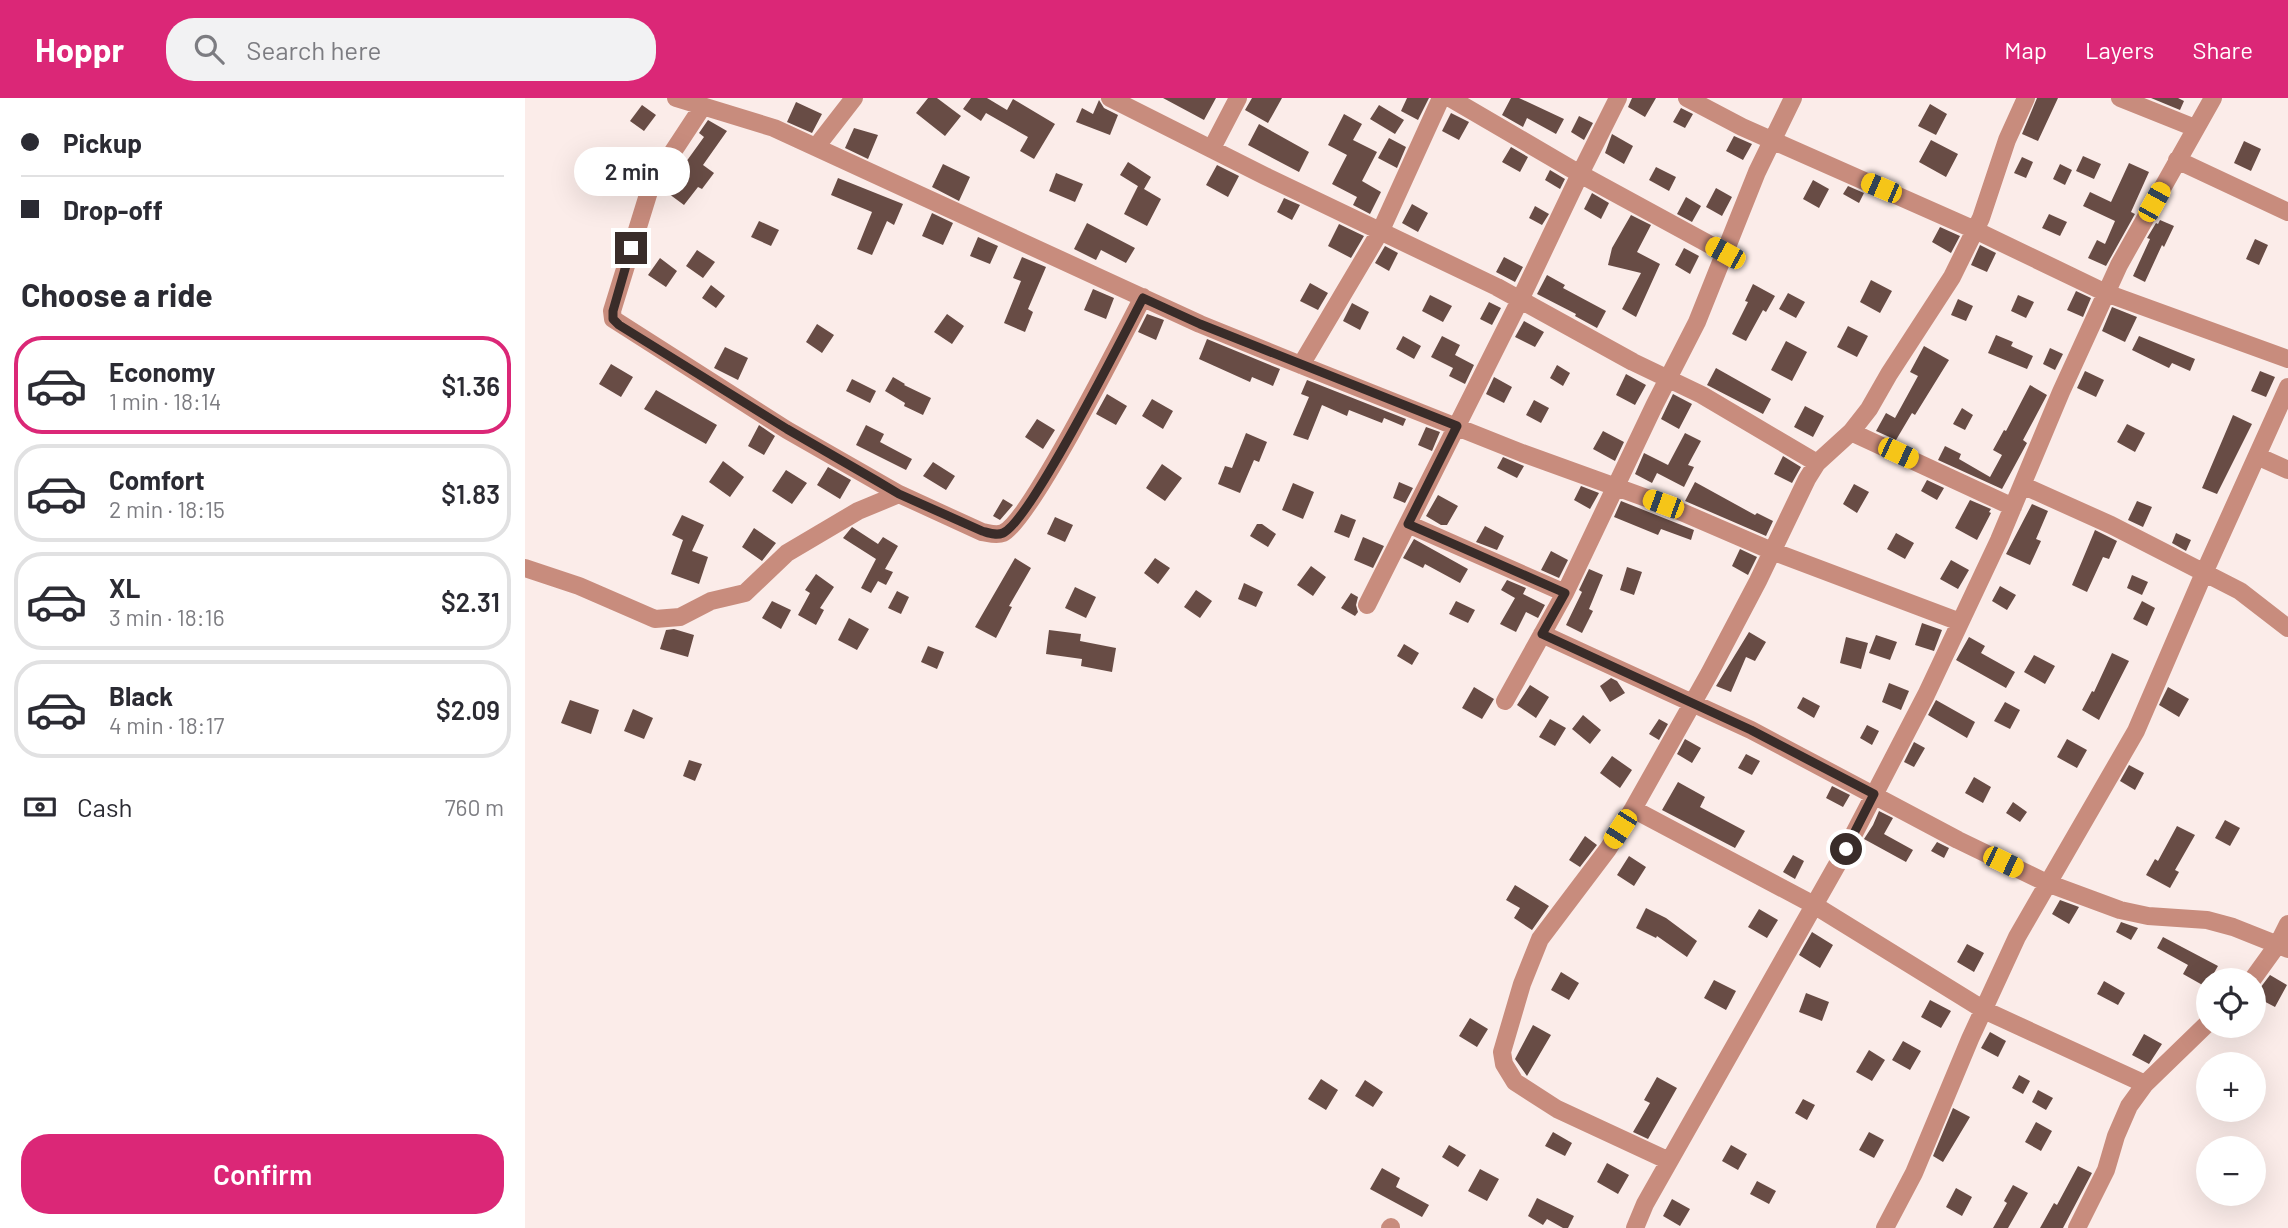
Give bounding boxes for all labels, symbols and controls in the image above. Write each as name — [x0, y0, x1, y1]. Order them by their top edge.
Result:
search box — [166, 18, 656, 81]
text: Hoppr — [35, 29, 124, 69]
icon: search — [190, 30, 228, 68]
text: Search here — [246, 34, 381, 65]
text: Map — [2004, 35, 2047, 64]
text: Layers — [2085, 35, 2154, 64]
text: Share — [2192, 35, 2253, 64]
text: Pickup — [63, 127, 142, 158]
callout: 2 min — [573, 146, 689, 195]
text: 2 min — [605, 157, 659, 185]
car — [1858, 170, 1905, 206]
car — [2135, 179, 2174, 225]
text: Drop-off — [63, 194, 163, 225]
route end — [615, 232, 647, 264]
car — [1702, 234, 1749, 272]
text: Choose a ride — [21, 275, 213, 313]
icon: car — [25, 354, 88, 417]
text: Economy — [109, 356, 215, 387]
text: $1.36 — [441, 370, 500, 401]
text: 1 min · 18:14 — [109, 387, 222, 415]
car — [1875, 435, 1922, 471]
icon: car — [25, 462, 88, 525]
text: Comfort — [109, 464, 205, 495]
text: $1.83 — [441, 478, 500, 509]
car — [1640, 487, 1687, 521]
text: 2 min · 18:15 — [109, 495, 225, 523]
icon: car — [25, 570, 88, 633]
text: XL — [109, 572, 140, 603]
text: $2.31 — [441, 586, 500, 617]
text: 3 min · 18:16 — [109, 603, 224, 631]
icon: car — [25, 678, 88, 741]
text: Black — [109, 680, 173, 711]
text: $2.09 — [436, 694, 500, 725]
text: 4 min · 18:17 — [109, 711, 224, 739]
icon: cash — [21, 788, 59, 826]
text: Cash — [77, 791, 132, 822]
text: 760 m — [445, 793, 504, 821]
car — [1600, 806, 1641, 852]
route start — [1830, 833, 1862, 865]
car — [1980, 843, 2027, 881]
map controls — [2196, 968, 2266, 1206]
button: locate — [2196, 968, 2266, 1038]
button: + — [2196, 1052, 2266, 1122]
button: Confirm — [21, 1134, 504, 1214]
button: − — [2196, 1136, 2266, 1206]

